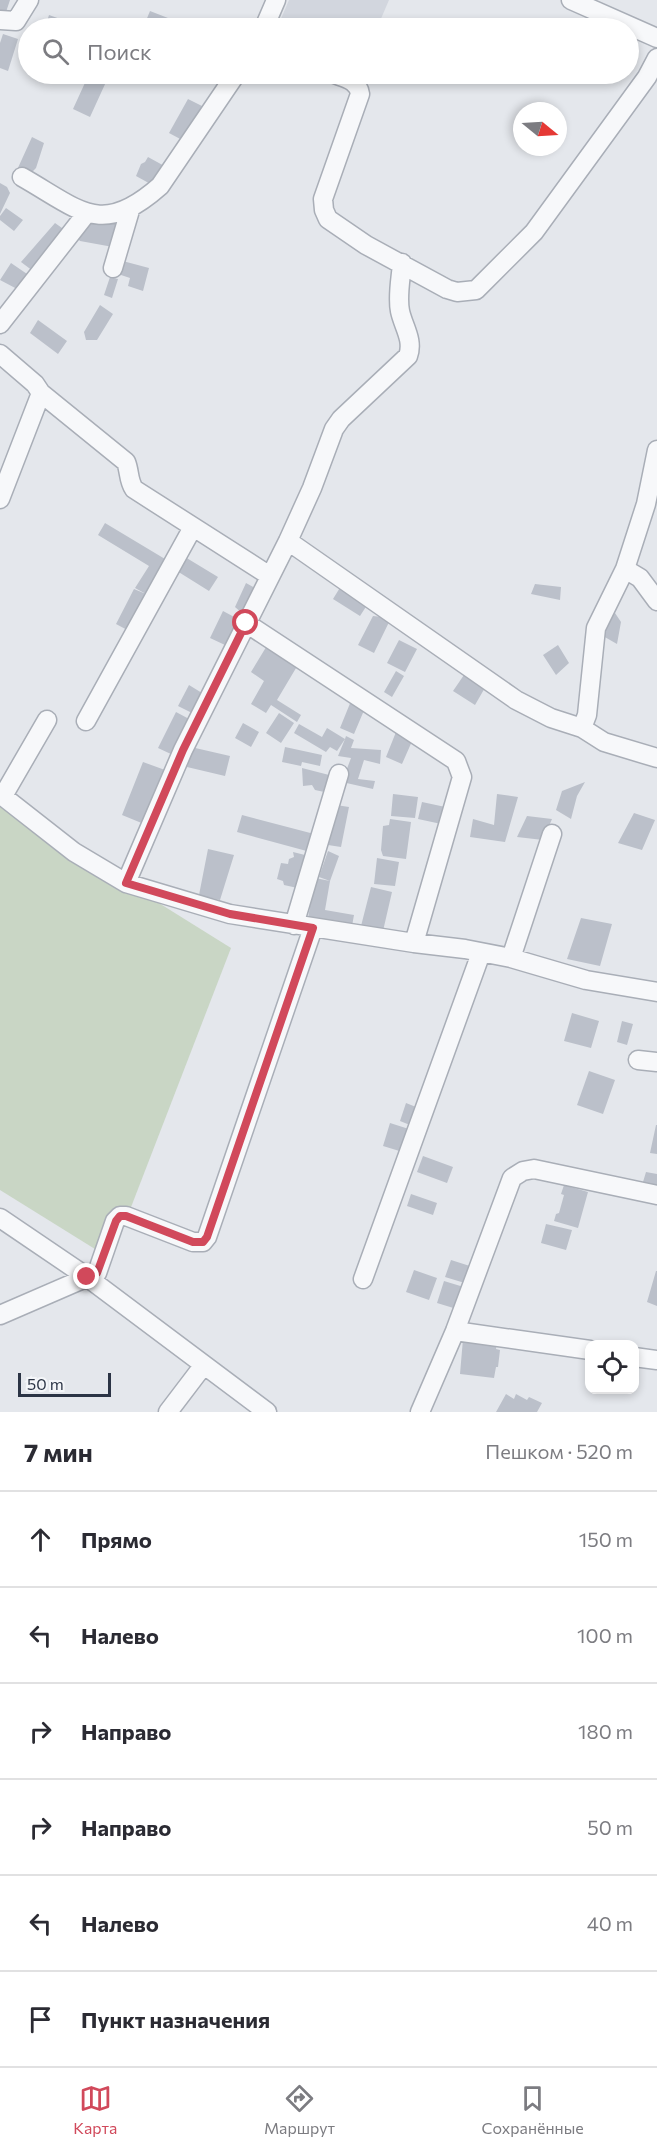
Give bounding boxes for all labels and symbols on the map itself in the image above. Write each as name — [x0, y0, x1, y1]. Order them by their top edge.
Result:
north arrow — [513, 102, 567, 156]
route start — [232, 609, 258, 635]
route end — [73, 1263, 99, 1289]
scale bar — [18, 1370, 111, 1398]

